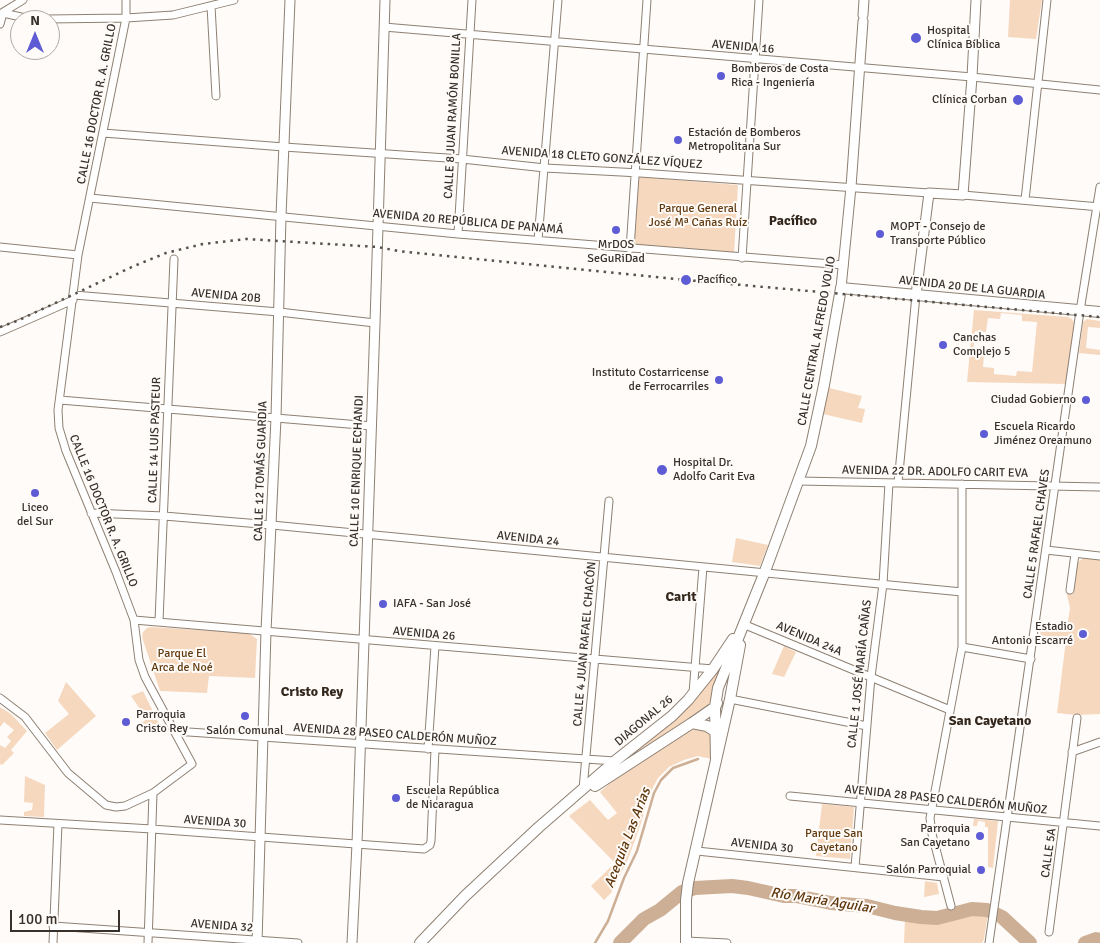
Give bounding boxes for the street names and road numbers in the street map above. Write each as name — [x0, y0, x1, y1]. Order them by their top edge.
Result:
street label: CALLE 16 DOCTOR R. A. GRILLO — [74, 23, 120, 185]
street label: CALLE 8 JUAN RAMÓN BONILLA — [441, 33, 465, 199]
street label: AVENIDA 16 — [711, 37, 775, 57]
street label: AVENIDA 18 CLETO GONZÁLEZ VÍQUEZ — [501, 144, 703, 172]
street label: AVENIDA 20 REPÚBLICA DE PANAMÁ — [372, 206, 564, 238]
street label: CALLE CENTRAL ALFREDO VOLIO — [795, 255, 839, 427]
street label: AVENIDA 20 DE LA GUARDIA — [898, 273, 1046, 303]
street label: AVENIDA 20B — [191, 286, 261, 306]
street label: CALLE 14 LUIS PASTEUR — [146, 377, 164, 503]
street label: CALLE 10 ENRIQUE ECHANDI — [347, 395, 367, 547]
street label: CALLE 12 TOMÁS GUARDIA — [251, 401, 271, 541]
street label: CALLE 16 DOCTOR R. A. GRILLO — [66, 433, 140, 589]
street label: AVENIDA 22 DR. ADOLFO CARIT EVA — [842, 463, 1028, 481]
street label: CALLE 5 RAFAEL CHAVES — [1021, 468, 1053, 600]
street label: AVENIDA 24 — [496, 529, 560, 549]
street label: CALLE 4 JUAN RAFAEL CHACÓN — [571, 561, 599, 727]
street label: CALLE 1 JOSÉ MARÍA CAÑAS — [845, 599, 875, 749]
street label: AVENIDA 24A — [774, 619, 844, 659]
street label: AVENIDA 26 — [392, 624, 456, 644]
street label: DIAGONAL 26 — [612, 693, 676, 749]
street label: AVENIDA 28 PASEO CALDERÓN MUÑOZ — [293, 721, 497, 749]
street label: AVENIDA 28 PASEO CALDERÓN MUÑOZ — [844, 782, 1048, 818]
street label: AVENIDA 30 — [183, 813, 247, 831]
street label: CALLE 5A — [1038, 827, 1060, 879]
street label: AVENIDA 30 — [730, 836, 794, 856]
street label: AVENIDA 32 — [190, 917, 254, 935]

